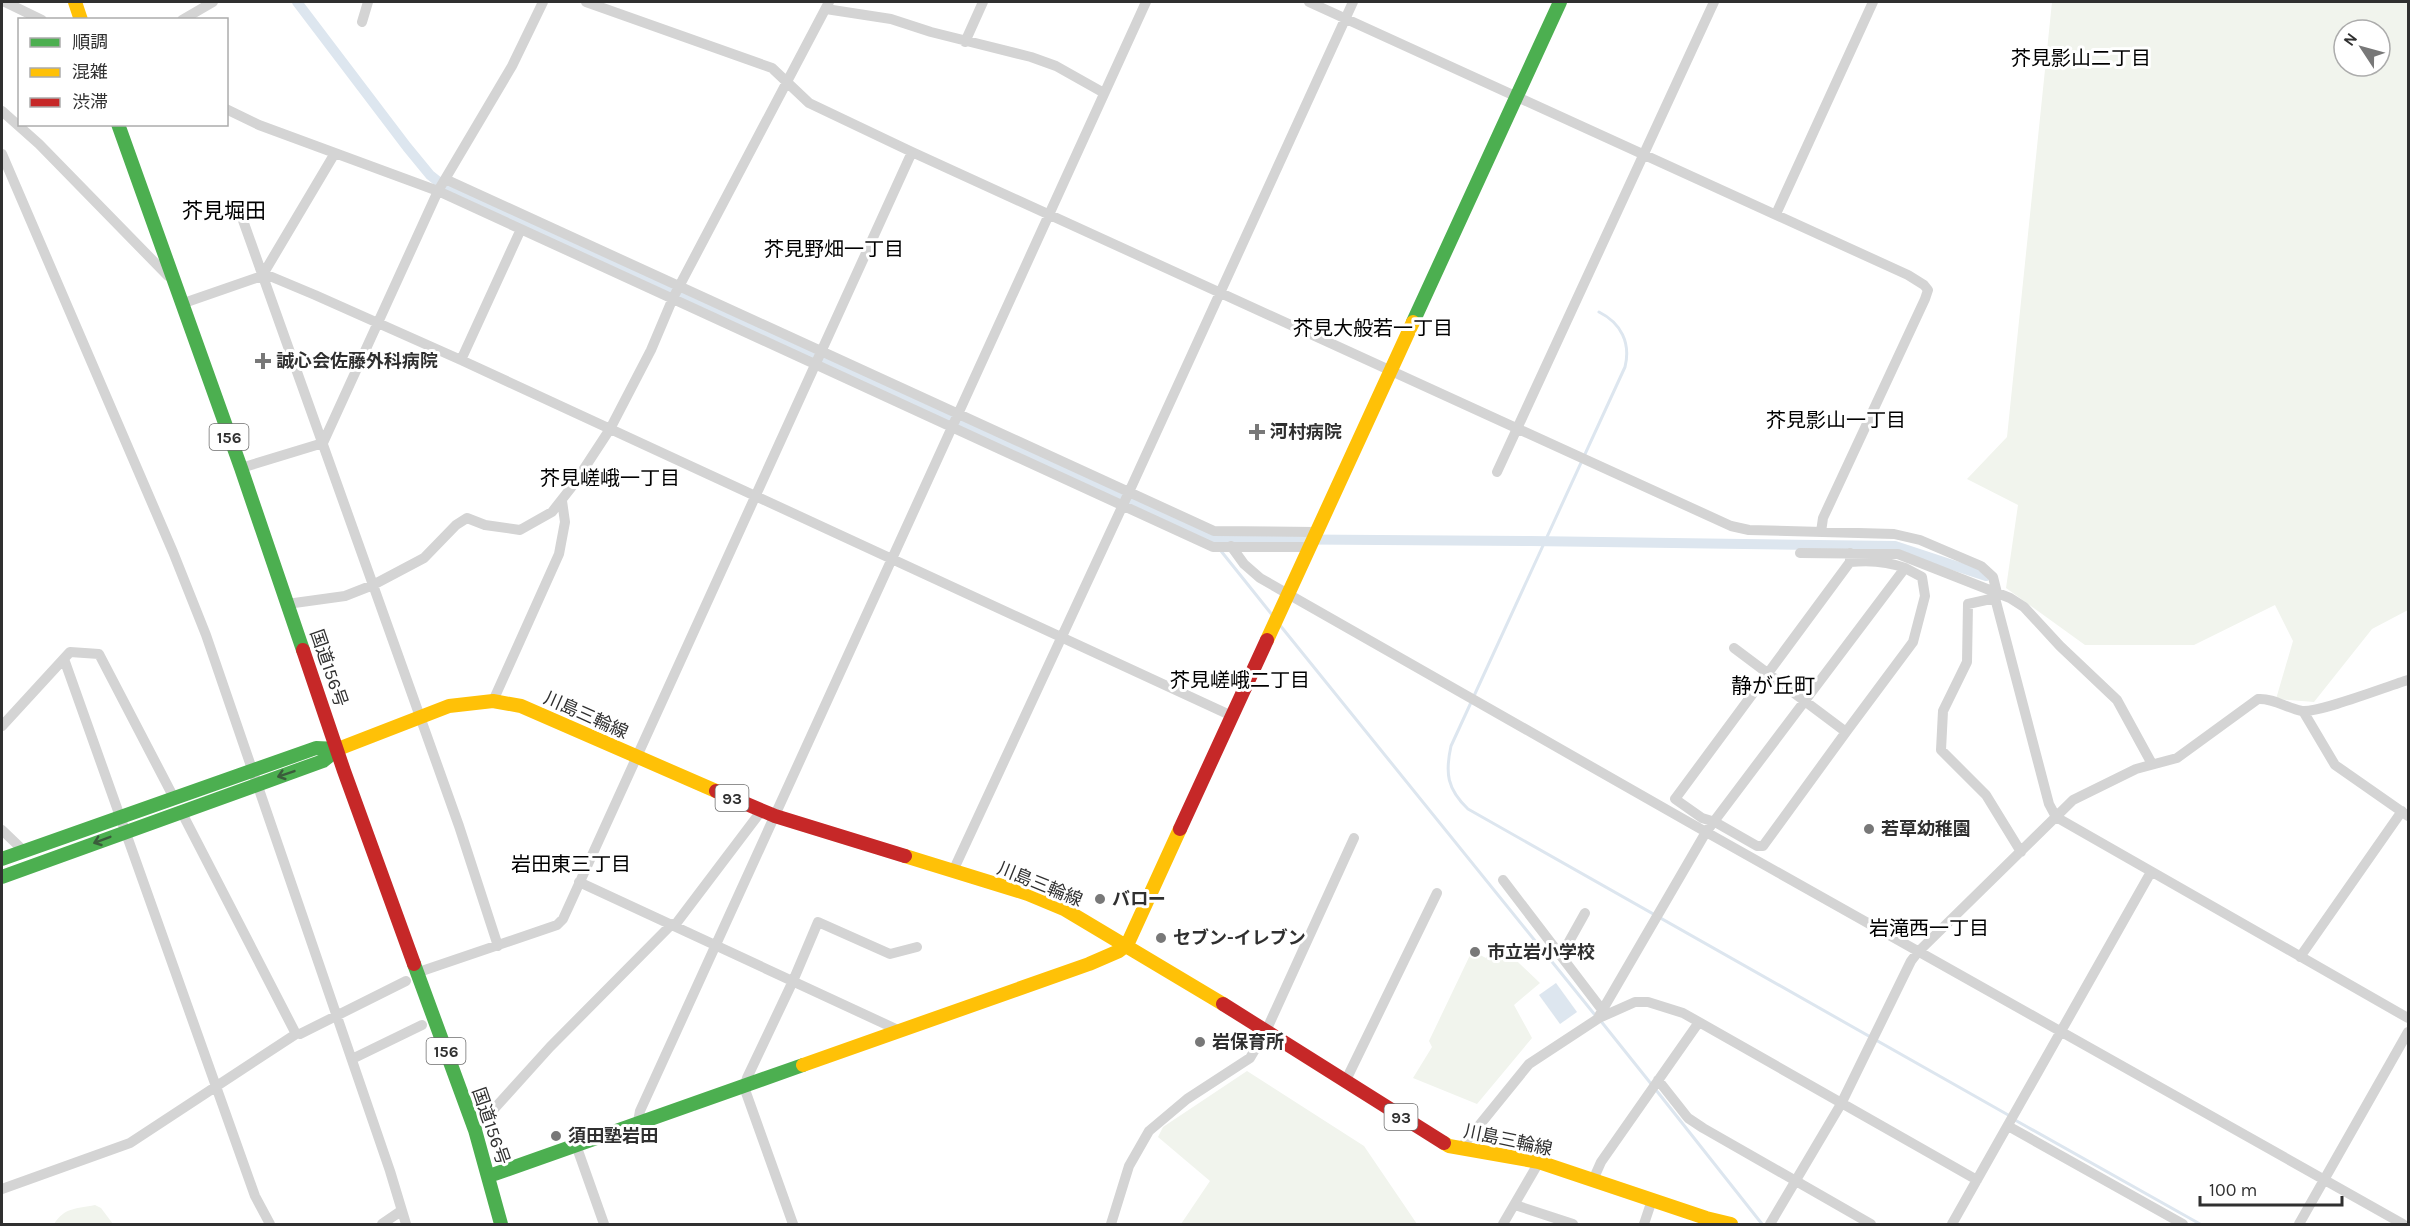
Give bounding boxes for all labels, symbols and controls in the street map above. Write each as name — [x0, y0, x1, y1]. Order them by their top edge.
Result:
legend — [18, 18, 228, 126]
north arrow — [2332, 18, 2392, 78]
text: N — [2339, 29, 2361, 50]
text: 順調 — [72, 31, 108, 53]
district label: 芥見影山二丁目 — [2011, 47, 2151, 70]
text: 混雑 — [72, 61, 108, 83]
text: 渋滞 — [72, 91, 108, 113]
district label: 芥見堀田 — [182, 199, 266, 223]
district label: 芥見野畑一丁目 — [764, 238, 904, 261]
district label: 芥見大般若一丁目 — [1293, 317, 1453, 340]
place label: 誠心会佐藤外科病院 — [276, 350, 438, 372]
marker: 誠心会佐藤外科病院 — [254, 352, 272, 370]
district label: 芥見影山一丁目 — [1766, 409, 1906, 432]
place label: 河村病院 — [1270, 421, 1342, 443]
marker: 河村病院 — [1248, 423, 1266, 441]
road number: 156 — [210, 424, 248, 450]
district label: 芥見嵯峨一丁目 — [540, 467, 680, 490]
street label: 国道156号 — [306, 626, 352, 710]
district label: 芥見嵯峨二丁目 — [1170, 669, 1310, 692]
district label: 静が丘町 — [1731, 674, 1815, 698]
street label: 川島三輪線 — [540, 687, 632, 743]
one-way arrow — [277, 769, 296, 780]
road number: 93 — [716, 785, 748, 811]
place label: 若草幼稚園 — [1881, 818, 1971, 840]
marker: 若草幼稚園 — [1862, 822, 1876, 836]
one-way arrow — [93, 835, 112, 846]
district label: 岩田東三丁目 — [511, 853, 631, 876]
street label: 川島三輪線 — [994, 857, 1086, 911]
place label: バロー — [1112, 888, 1166, 910]
marker: バロー — [1093, 892, 1107, 906]
district label: 岩滝西一丁目 — [1869, 917, 1989, 940]
place label: セブン-イレブン — [1173, 927, 1306, 949]
marker: セブン-イレブン — [1154, 931, 1168, 945]
place label: 市立岩小学校 — [1487, 941, 1595, 963]
marker: 市立岩小学校 — [1468, 945, 1482, 959]
place label: 岩保育所 — [1212, 1031, 1284, 1053]
marker: 岩保育所 — [1193, 1035, 1207, 1049]
road number: 156 — [426, 1038, 466, 1064]
street label: 国道156号 — [468, 1084, 514, 1168]
road number: 93 — [1384, 1104, 1418, 1130]
street label: 川島三輪線 — [1462, 1120, 1554, 1160]
place label: 須田塾岩田 — [568, 1125, 658, 1147]
marker: 須田塾岩田 — [549, 1129, 563, 1143]
scale bar — [2200, 1169, 2342, 1207]
text: 100 m — [2209, 1179, 2257, 1201]

